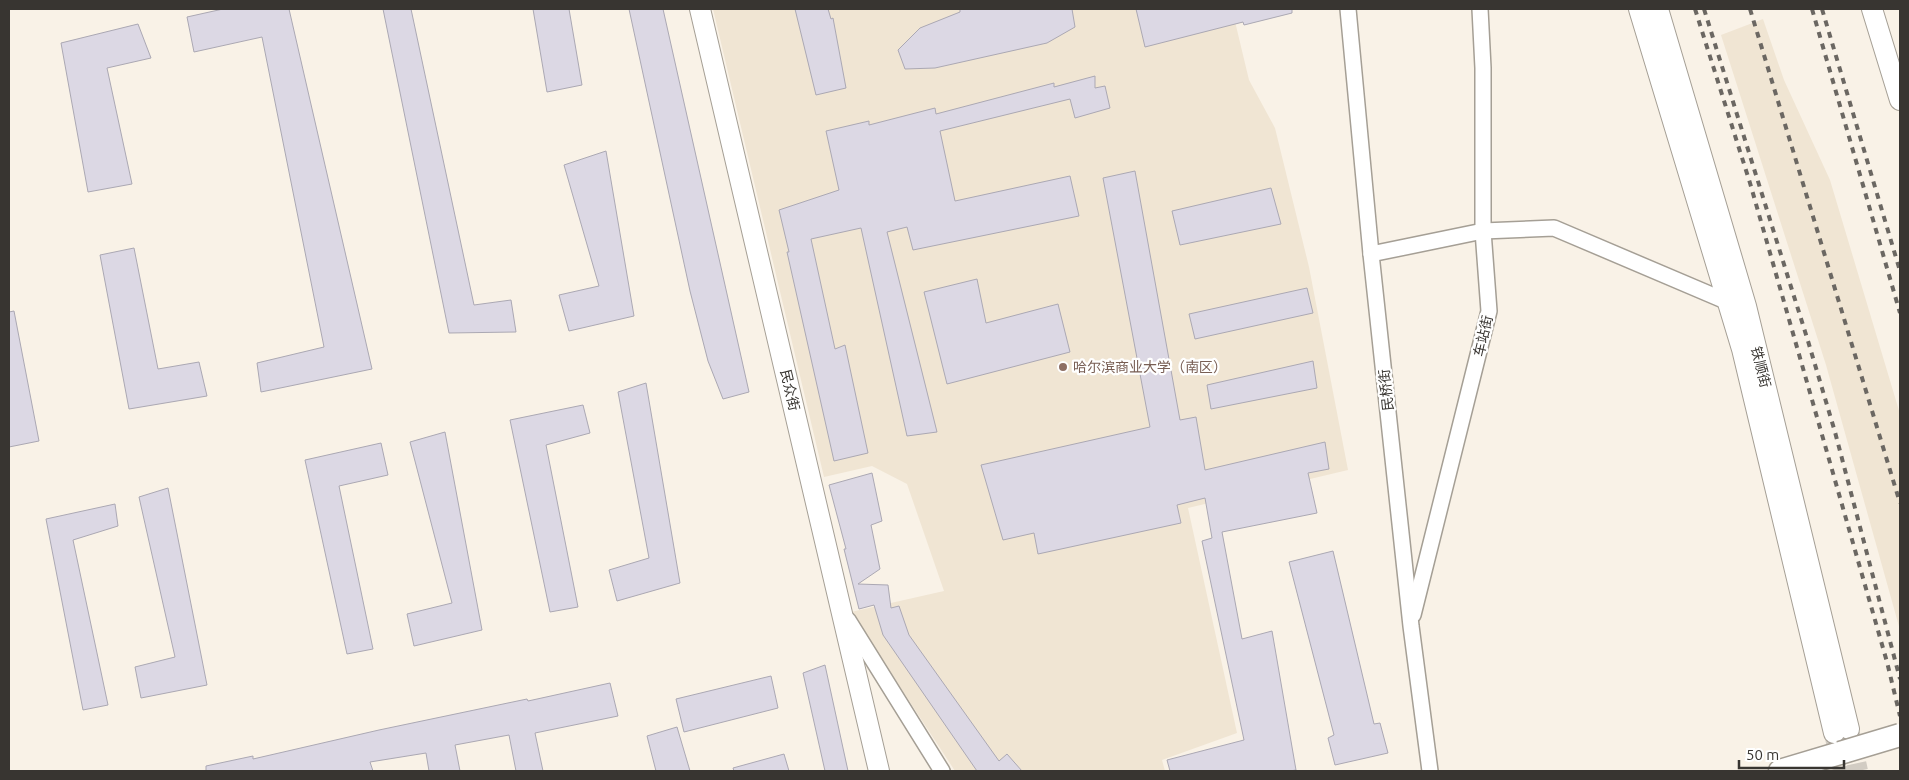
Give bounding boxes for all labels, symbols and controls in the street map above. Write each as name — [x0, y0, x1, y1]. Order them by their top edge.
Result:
street label: 车站街 — [1470, 314, 1496, 358]
street label: 铁顺街 — [1748, 345, 1774, 389]
place label: 哈尔滨商业大学（南区） — [1073, 359, 1227, 375]
marker: 哈尔滨商业大学（南区） — [1057, 361, 1069, 373]
street label: 民众街 — [777, 368, 803, 412]
street label: 民桥街 — [1376, 368, 1396, 412]
scale bar — [1739, 738, 1844, 770]
text: 50 m — [1746, 746, 1779, 763]

